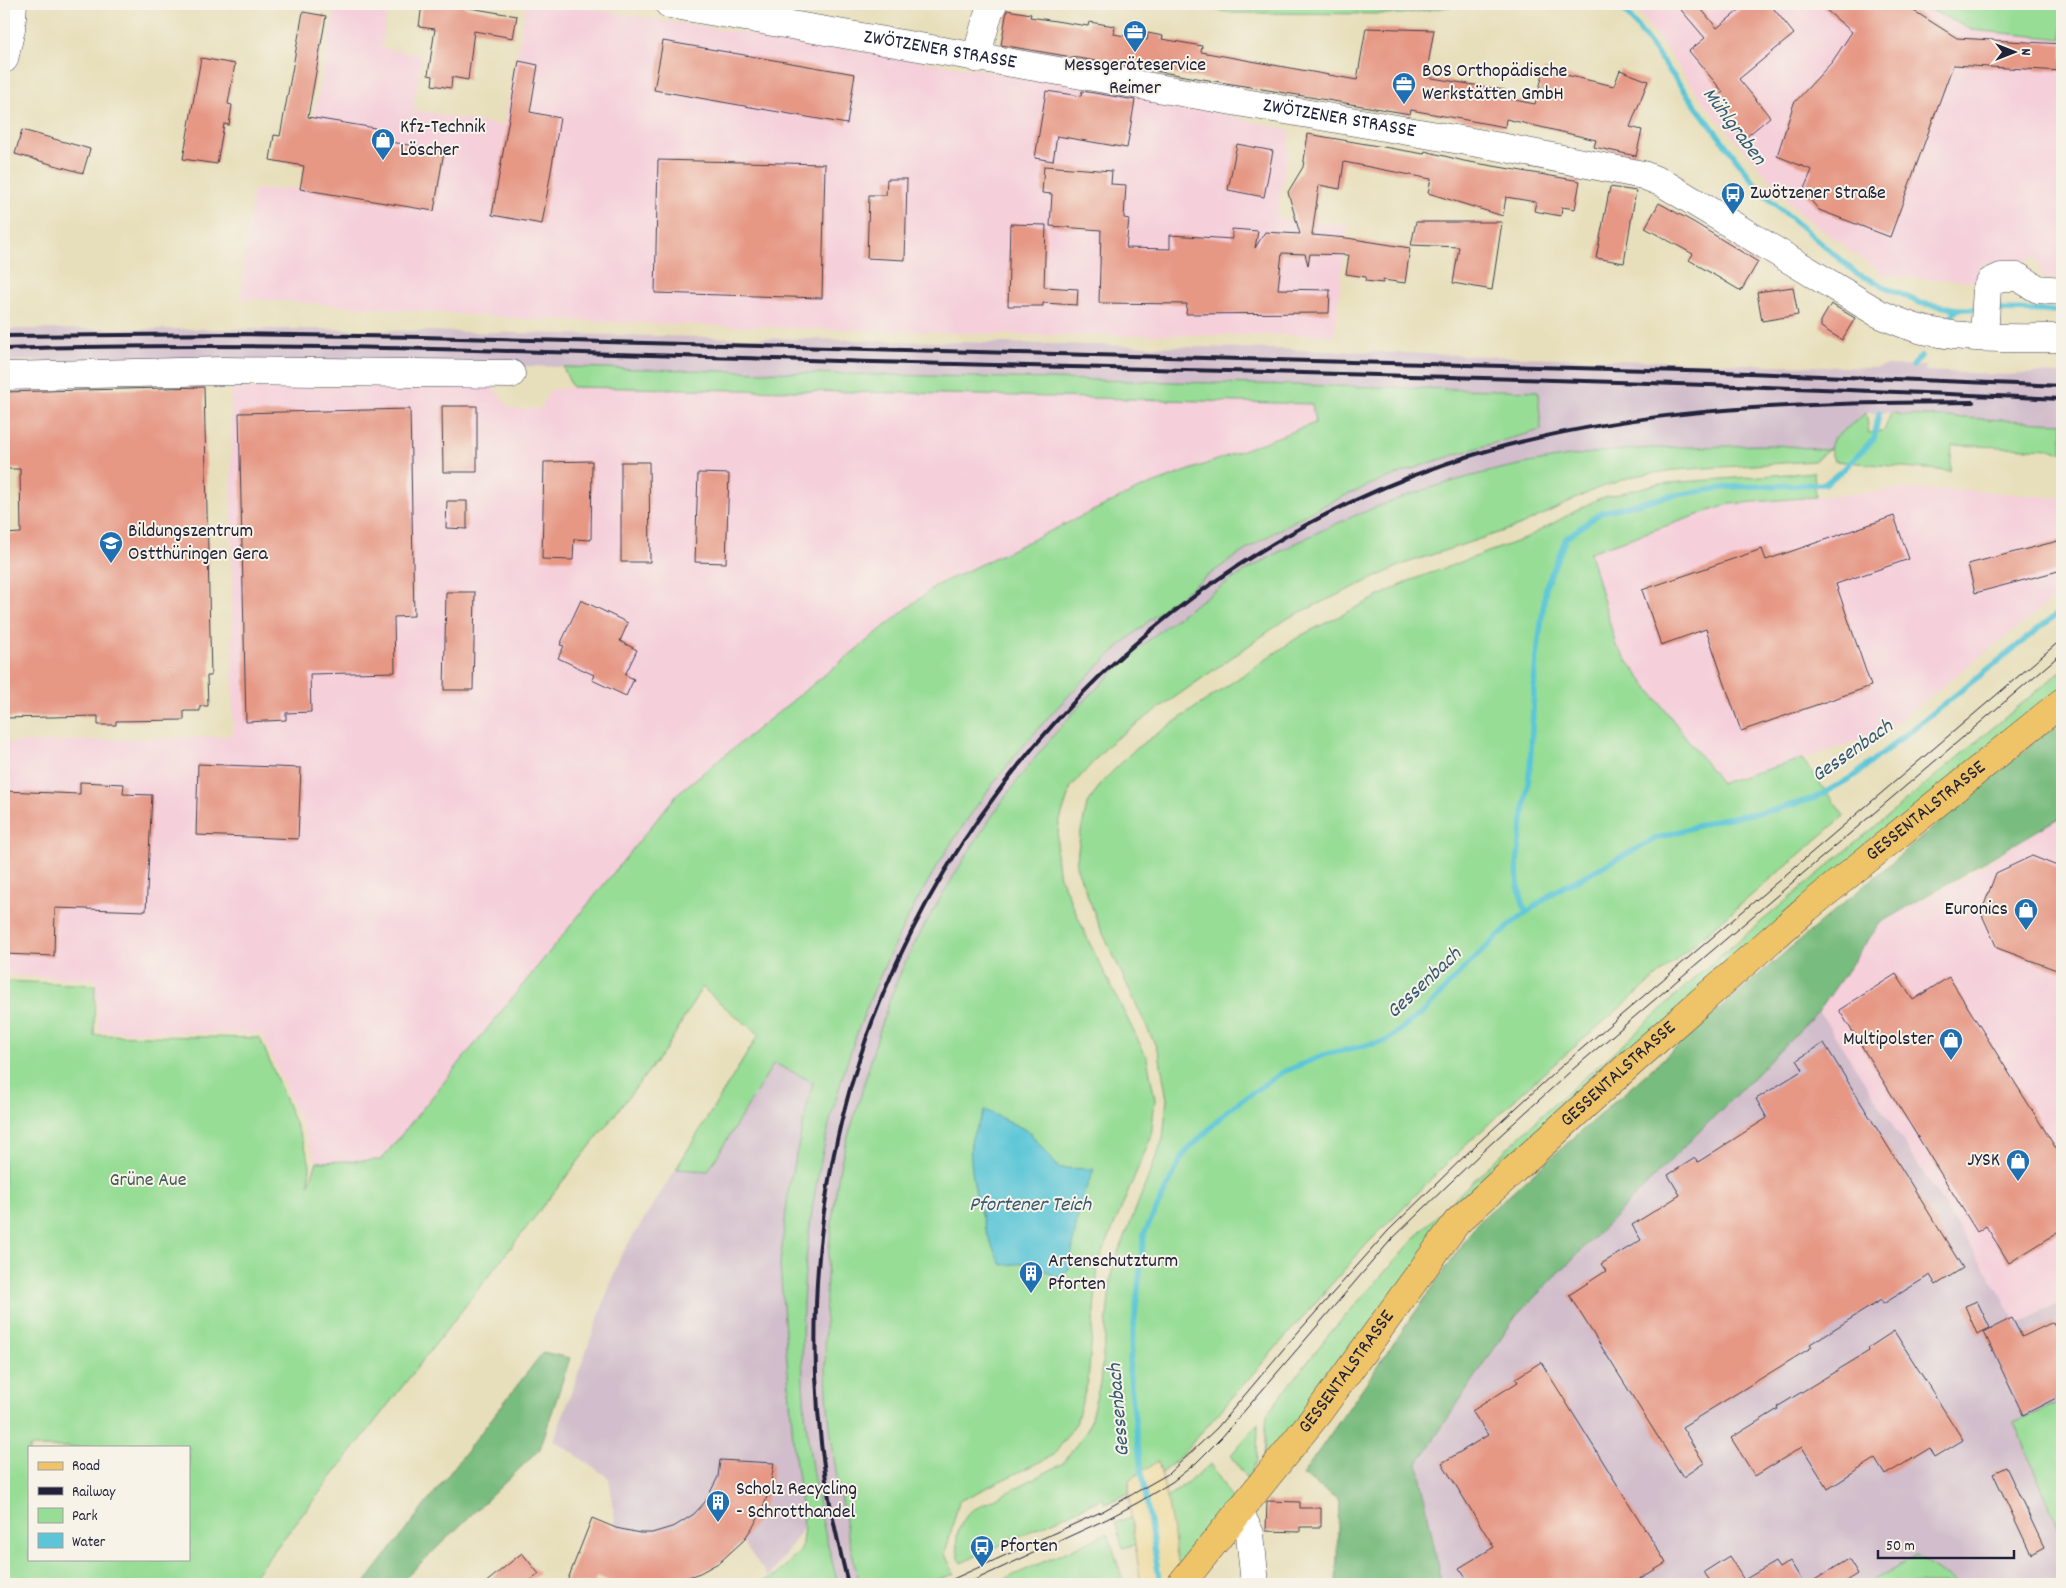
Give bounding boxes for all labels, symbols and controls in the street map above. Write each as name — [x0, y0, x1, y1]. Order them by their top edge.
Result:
office icon: Messgeräteservice Reimer — [1122, 19, 1148, 53]
street label: ZWÖTZENER STRASSE — [861, 24, 1019, 77]
north arrow — [1988, 28, 2038, 78]
text: N — [2015, 49, 2035, 56]
place label: Messgeräteservice Reimer — [1064, 52, 1206, 103]
place label: BOS Orthopädische Werkstätten GmbH — [1422, 58, 1568, 109]
office icon: BOS Orthopädische Werkstätten GmbH — [1391, 71, 1417, 105]
water label: Mühlgraben — [1694, 82, 1773, 173]
street label: ZWÖTZENER STRASSE — [1261, 92, 1418, 146]
place label: Kfz-Technik Löscher — [400, 114, 486, 165]
shop icon: Kfz-Technik Löscher — [370, 127, 396, 161]
place label: Zwötzener Straße — [1750, 180, 1886, 208]
bus stop icon: Zwötzener Straße — [1720, 181, 1746, 215]
place label: Bildungszentrum Ostthüringen Gera — [128, 518, 268, 569]
school or university icon: Bildungszentrum Ostthüringen Gera — [98, 530, 124, 564]
water label: Gessenbach — [1806, 712, 1901, 791]
street label: GESSENTALSTRASSE — [1860, 754, 1992, 869]
place label: Euronics — [1945, 896, 2008, 924]
shop icon: Euronics — [2013, 897, 2039, 931]
water label: Gessenbach — [1381, 940, 1470, 1027]
street label: GESSENTALSTRASSE — [1555, 1015, 1683, 1134]
place label: Multipolster — [1843, 1026, 1935, 1054]
shop icon: Multipolster — [1938, 1027, 1964, 1061]
place label: JYSK — [1967, 1147, 2000, 1175]
shop icon: JYSK — [2005, 1148, 2031, 1182]
park label: Grüne Aue — [109, 1167, 187, 1195]
water label: Pfortener Teich — [969, 1191, 1092, 1221]
place label: Artenschutzturm Pforten — [1048, 1248, 1178, 1299]
building icon: Artenschutzturm Pforten — [1018, 1260, 1044, 1294]
street label: GESSENTALSTRASSE — [1292, 1305, 1402, 1440]
water label: Gessenbach — [1101, 1361, 1139, 1458]
legend — [28, 1446, 190, 1560]
text: Road — [72, 1456, 100, 1478]
place label: Scholz Recycling - Schrotthandel — [736, 1476, 857, 1527]
text: Railway — [72, 1482, 116, 1504]
building icon: Scholz Recycling - Schrotthandel — [705, 1489, 731, 1523]
text: Park — [72, 1506, 98, 1528]
scale bar — [1878, 1528, 2015, 1560]
text: Water — [72, 1532, 106, 1554]
place label: Pforten — [1000, 1533, 1058, 1561]
bus stop icon: Pforten — [969, 1534, 995, 1568]
text: 50 m — [1886, 1536, 1915, 1558]

